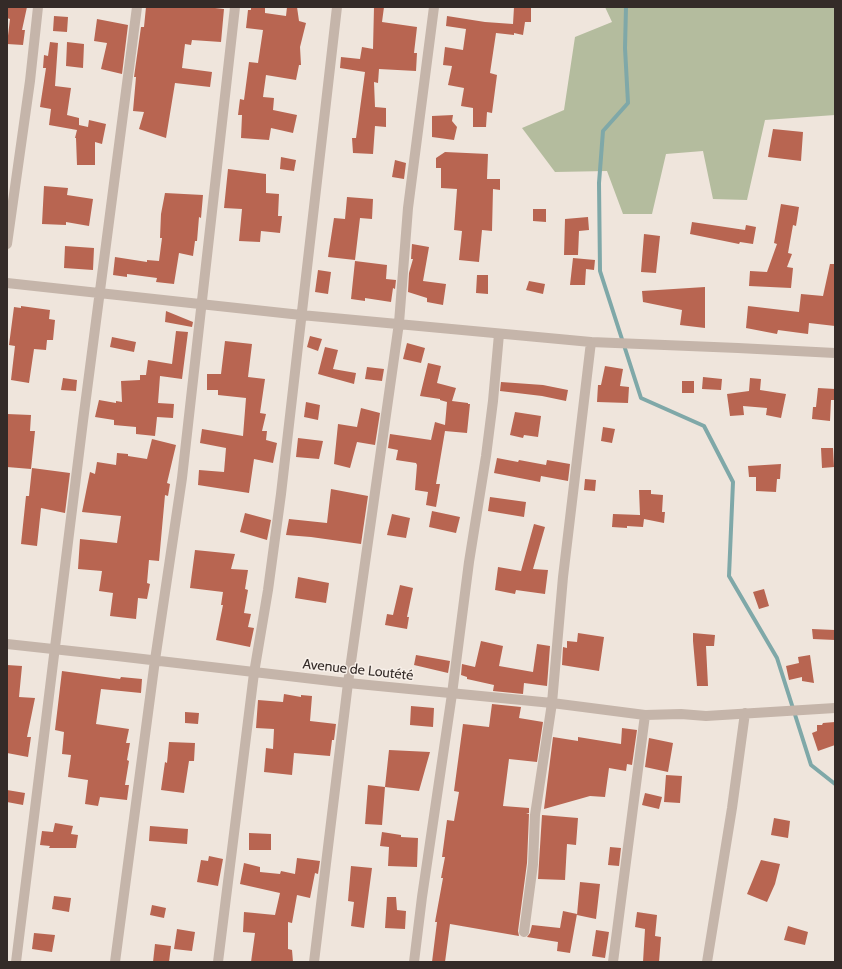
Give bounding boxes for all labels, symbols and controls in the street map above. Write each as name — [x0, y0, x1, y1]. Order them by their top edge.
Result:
street label: Avenue de Loutété — [302, 656, 414, 684]

